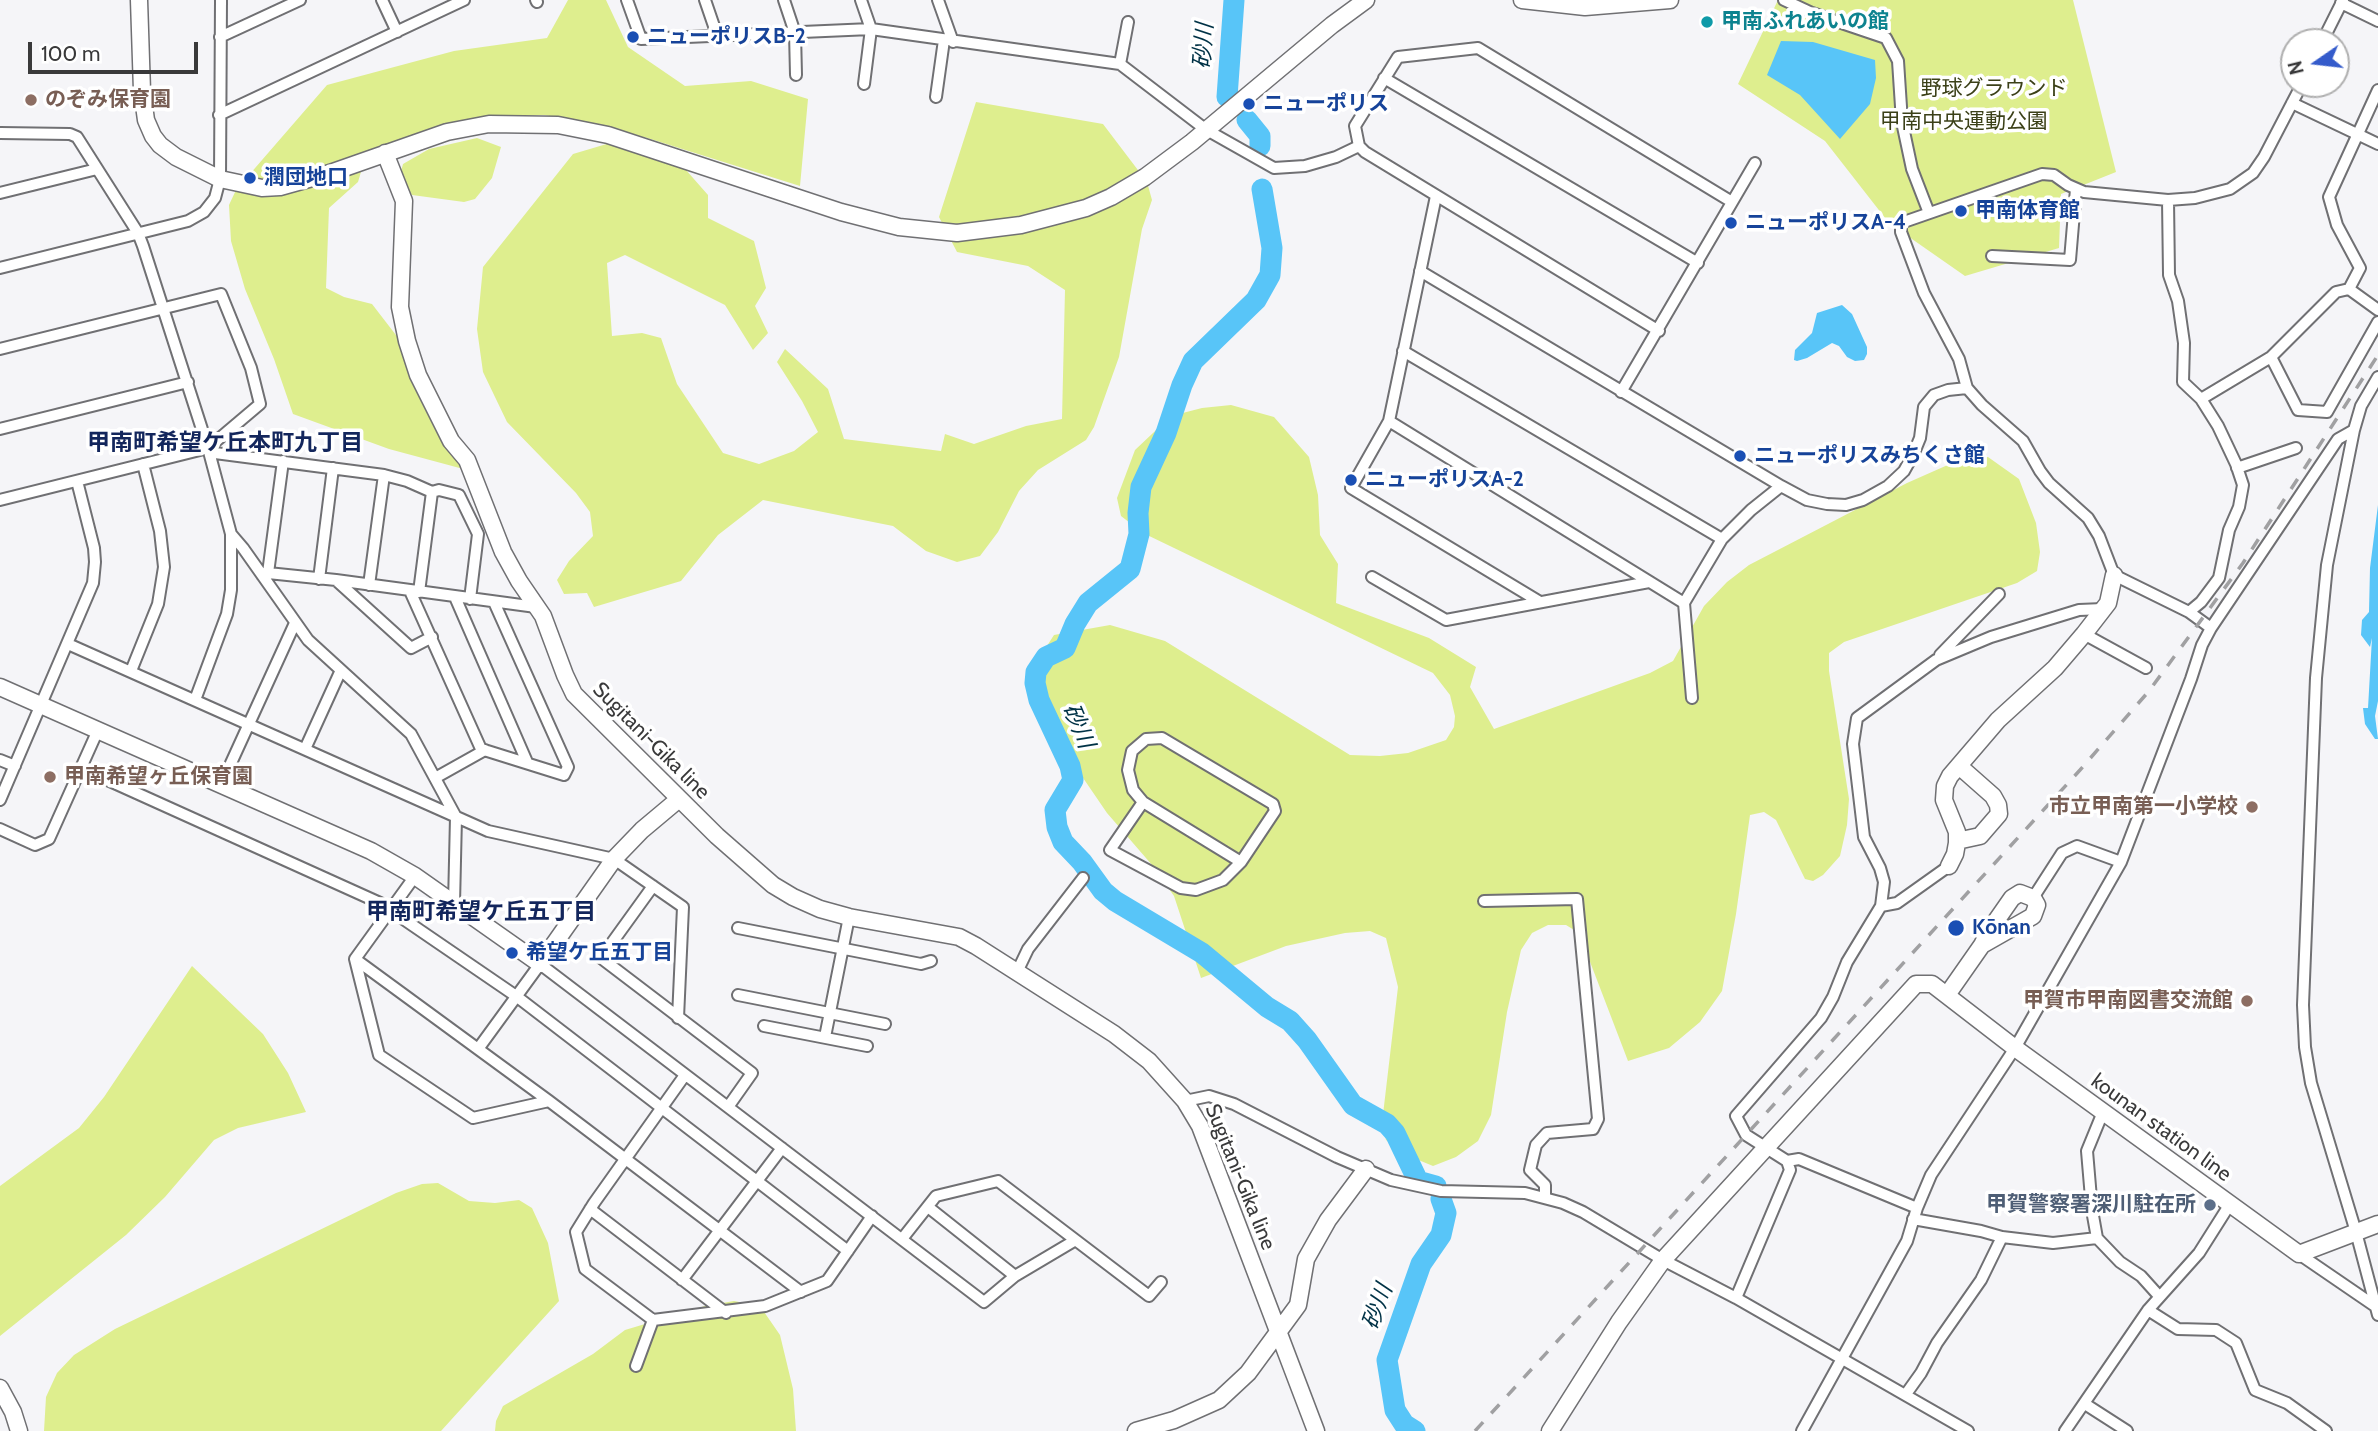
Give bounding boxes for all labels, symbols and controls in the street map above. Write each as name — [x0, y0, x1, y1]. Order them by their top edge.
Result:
place label: 甲南ふれあいの館 — [1721, 9, 1889, 35]
marker: 甲南ふれあいの館 — [1699, 14, 1715, 30]
water label: 砂川 — [1189, 22, 1219, 70]
place label: ニューポリスB-2 — [647, 24, 806, 50]
scale bar — [32, 28, 201, 72]
north arrow — [2280, 28, 2350, 98]
marker: ニューポリスB-2 — [625, 29, 641, 45]
text: 100 m — [41, 41, 100, 66]
text: N — [2283, 58, 2309, 77]
park label: 野球グラウンド — [1921, 76, 2067, 102]
place label: のぞみ保育園 — [45, 87, 171, 113]
place label: ニューポリス — [1263, 91, 1389, 117]
marker: のぞみ保育園 — [23, 92, 39, 108]
marker: ニューポリス — [1241, 96, 1257, 112]
park label: 甲南中央運動公園 — [1880, 109, 2048, 135]
place label: 潤団地口 — [264, 165, 348, 191]
marker: 潤団地口 — [242, 170, 258, 186]
place label: 甲南体育館 — [1975, 198, 2080, 224]
marker: 甲南体育館 — [1953, 203, 1969, 219]
place label: ニューポリスA-4 — [1745, 210, 1906, 236]
marker: ニューポリスA-4 — [1723, 215, 1739, 231]
district label: 甲南町希望ケ丘本町九丁目 — [87, 429, 363, 457]
place label: ニューポリスみちくさ館 — [1754, 443, 1985, 469]
marker: ニューポリスみちくさ館 — [1732, 448, 1748, 464]
place label: ニューポリスA-2 — [1365, 467, 1524, 493]
marker: ニューポリスA-2 — [1343, 472, 1359, 488]
street label: Sugitani-Gika line — [587, 677, 715, 805]
water label: 砂川 — [1056, 699, 1100, 753]
place label: 甲南希望ヶ丘保育園 — [64, 764, 253, 790]
marker: 甲南希望ヶ丘保育園 — [42, 769, 58, 785]
place label: 市立甲南第一小学校 — [2049, 794, 2238, 820]
marker: 市立甲南第一小学校 — [2244, 799, 2260, 815]
district label: 甲南町希望ケ丘五丁目 — [366, 898, 596, 926]
place label: Kōnan — [1972, 915, 2031, 941]
marker: Kōnan — [1946, 918, 1966, 938]
place label: 希望ケ丘五丁目 — [526, 940, 673, 966]
marker: 希望ケ丘五丁目 — [504, 945, 520, 961]
place label: 甲賀市甲南図書交流館 — [2023, 988, 2233, 1014]
marker: 甲賀市甲南図書交流館 — [2239, 993, 2255, 1009]
street label: kounan station line — [2086, 1069, 2236, 1187]
street label: Sugitani-Gika line — [1199, 1100, 1281, 1254]
place label: 甲賀警察署深川駐在所 — [1986, 1192, 2196, 1218]
marker: 甲賀警察署深川駐在所 — [2202, 1197, 2218, 1213]
water label: 砂川 — [1357, 1281, 1399, 1333]

